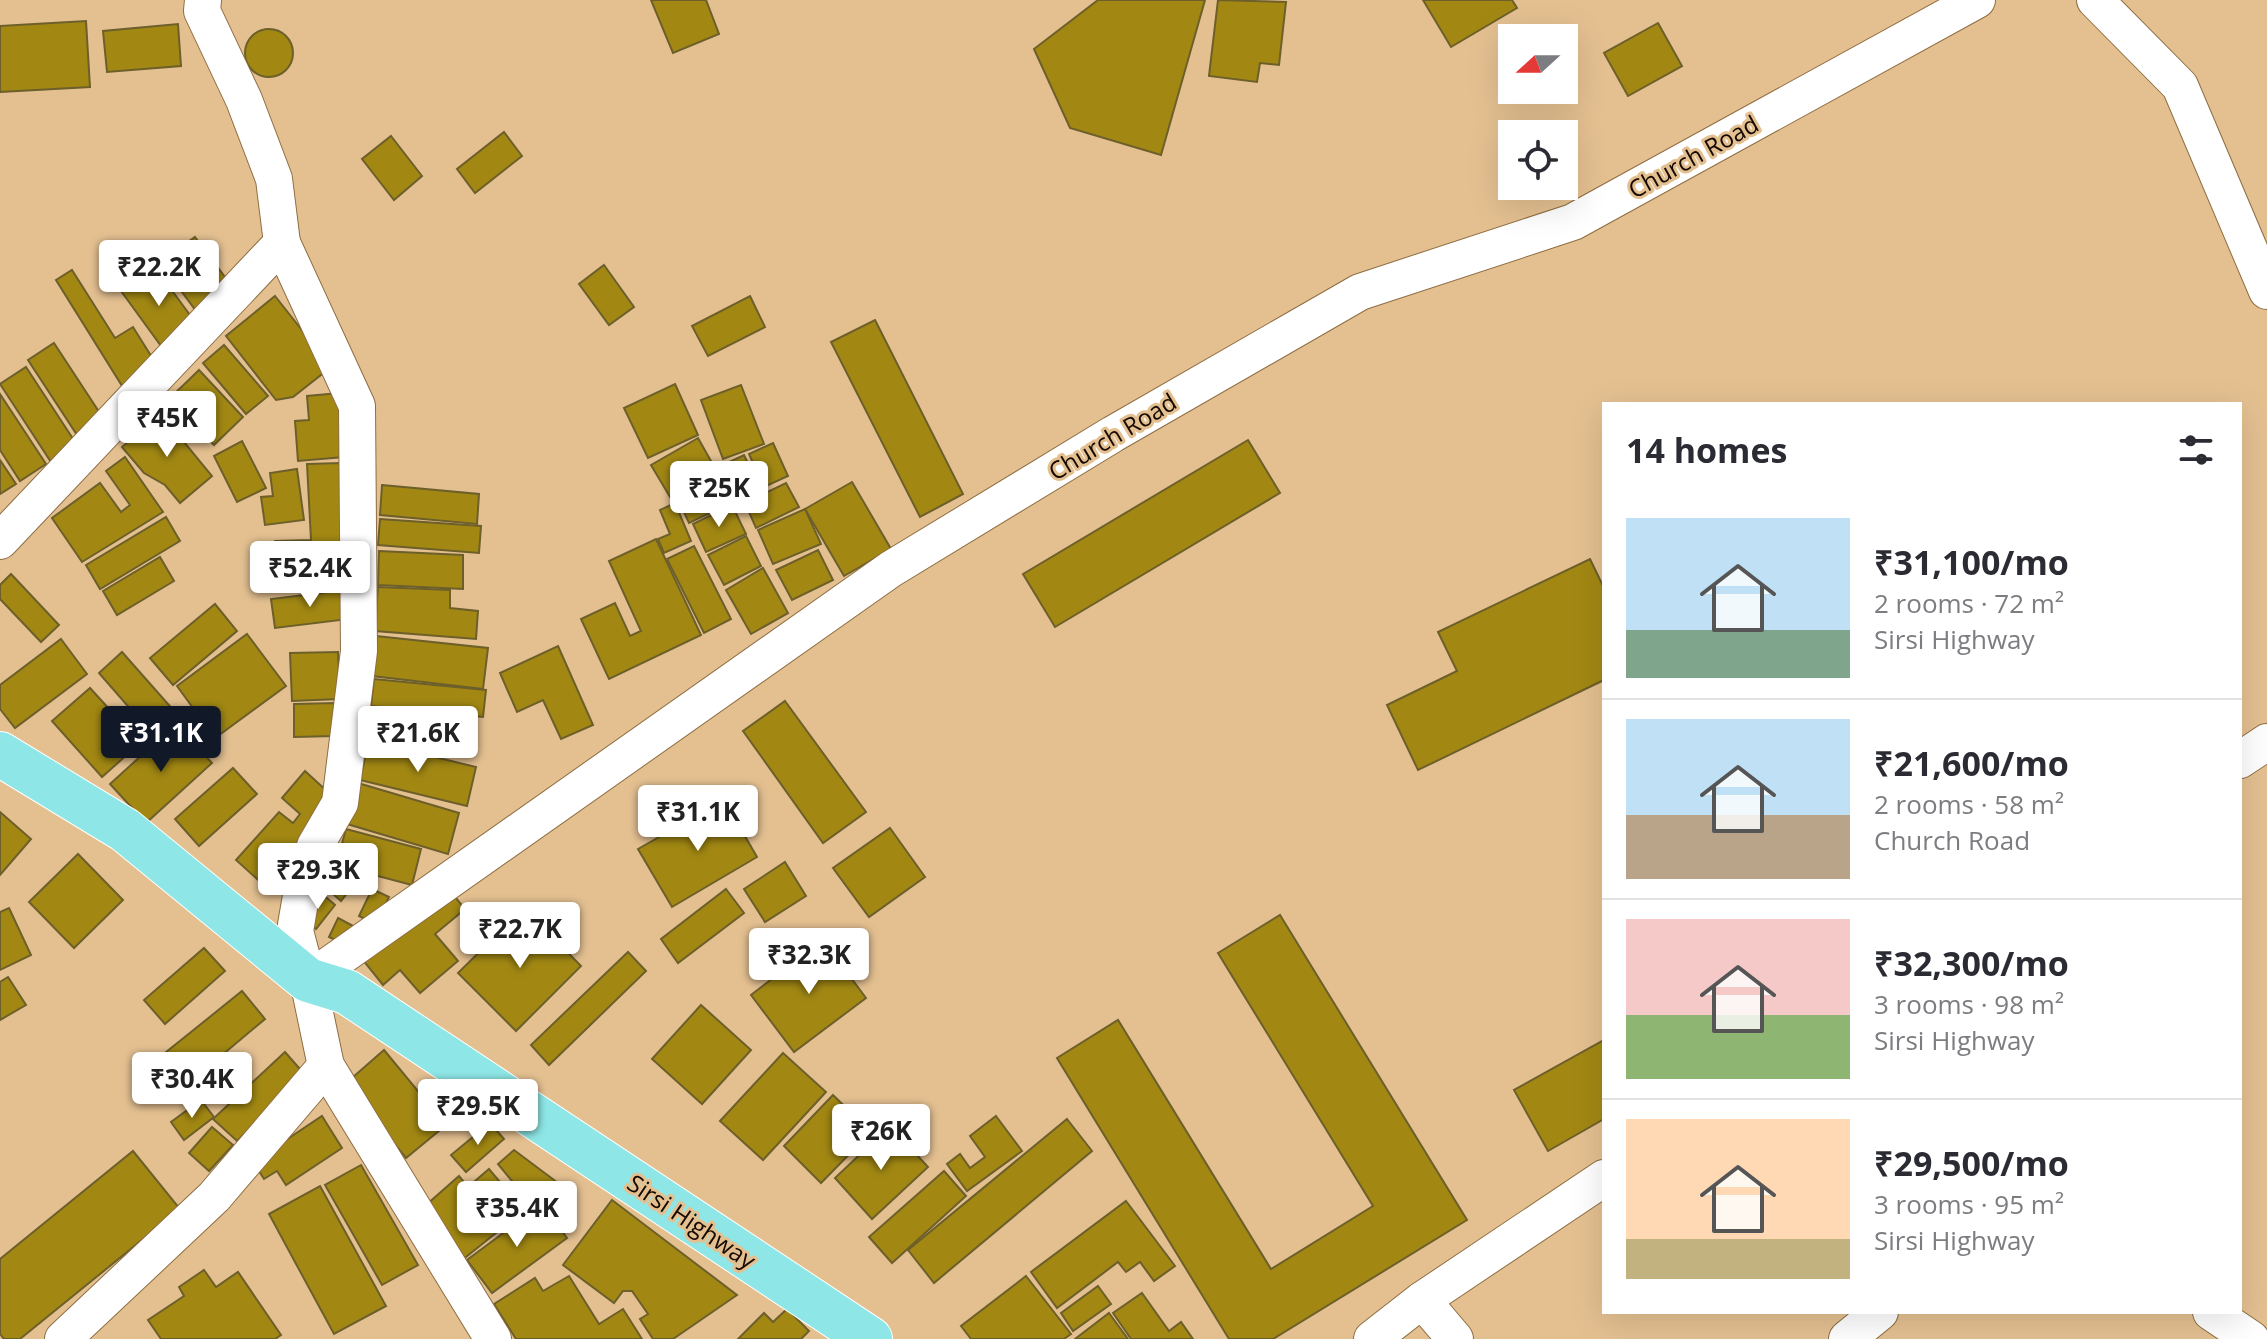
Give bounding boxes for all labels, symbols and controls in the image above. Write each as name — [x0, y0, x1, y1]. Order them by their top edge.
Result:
north arrow — [1498, 24, 1578, 104]
map controls — [1498, 24, 1578, 200]
street label: Church Road — [1622, 107, 1764, 205]
button: locate — [1498, 120, 1578, 200]
pin: ₹22.2K — [94, 240, 224, 308]
text: ₹22.2K — [117, 248, 201, 284]
street label: Church Road — [1042, 385, 1182, 487]
pin: ₹45K — [120, 391, 214, 459]
text: ₹45K — [136, 399, 198, 435]
text: 14 homes — [1626, 427, 1787, 473]
icon: filters — [2174, 428, 2218, 472]
pin: ₹25K — [672, 461, 766, 529]
text: ₹25K — [688, 469, 750, 505]
text: ₹31,100/mo — [1874, 539, 2069, 585]
pin: ₹52.4K — [245, 541, 375, 609]
text: ₹52.4K — [268, 549, 352, 585]
icon: home — [1690, 550, 1786, 646]
text: 2 rooms · 72 m² — [1874, 585, 2064, 621]
text: Sirsi Highway — [1874, 621, 2035, 657]
pin: ₹31.1K — [96, 706, 226, 774]
pin: ₹21.6K — [353, 706, 483, 774]
text: ₹31.1K — [119, 714, 203, 750]
text: ₹21.6K — [376, 714, 460, 750]
text: ₹21,600/mo — [1874, 740, 2069, 786]
icon: home — [1690, 751, 1786, 847]
pin: ₹31.1K — [633, 785, 763, 853]
text: 2 rooms · 58 m² — [1874, 786, 2064, 822]
text: ₹31.1K — [656, 793, 740, 829]
text: Church Road — [1874, 822, 2030, 858]
pin: ₹29.3K — [253, 843, 383, 911]
text: ₹29.3K — [276, 851, 360, 887]
pin: ₹22.7K — [455, 902, 585, 970]
text: ₹22.7K — [478, 910, 562, 946]
pin: ₹32.3K — [744, 928, 874, 996]
text: ₹32.3K — [767, 936, 851, 972]
text: ₹32,300/mo — [1874, 940, 2069, 986]
icon: home — [1690, 951, 1786, 1047]
text: 3 rooms · 98 m² — [1874, 986, 2064, 1022]
text: Sirsi Highway — [1874, 1022, 2035, 1058]
pin: ₹30.4K — [127, 1052, 257, 1120]
text: ₹30.4K — [150, 1060, 234, 1096]
pin: ₹29.5K — [413, 1079, 543, 1147]
text: ₹29.5K — [436, 1087, 520, 1123]
pin: ₹26K — [834, 1104, 928, 1172]
text: ₹26K — [850, 1112, 912, 1148]
text: ₹29,500/mo — [1874, 1140, 2069, 1186]
icon: home — [1690, 1151, 1786, 1247]
street label: Sirsi Highway — [621, 1166, 763, 1277]
pin: ₹35.4K — [452, 1181, 582, 1249]
text: 3 rooms · 95 m² — [1874, 1186, 2064, 1222]
text: ₹35.4K — [475, 1189, 559, 1225]
text: Sirsi Highway — [1874, 1222, 2035, 1258]

